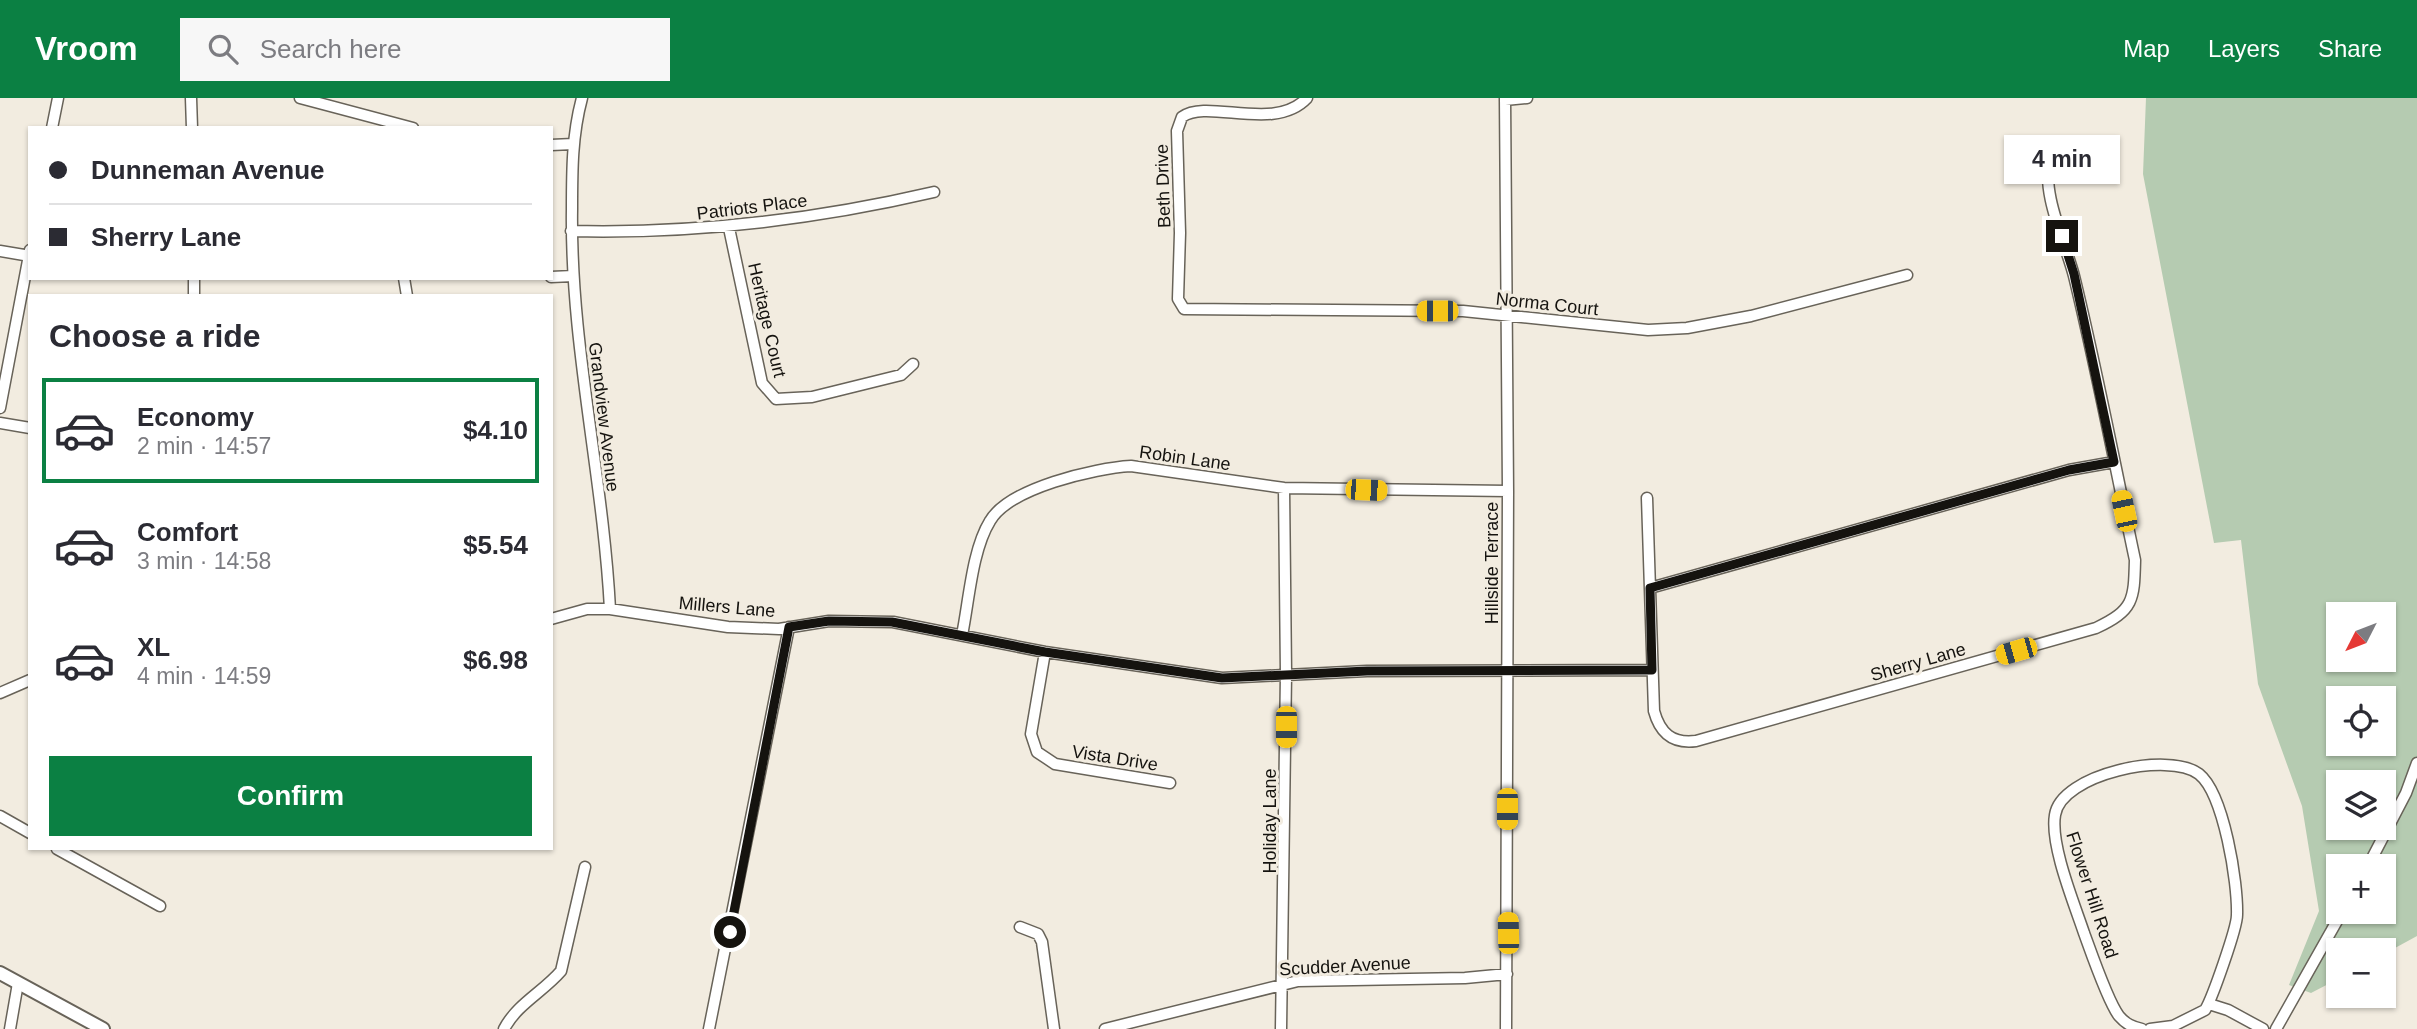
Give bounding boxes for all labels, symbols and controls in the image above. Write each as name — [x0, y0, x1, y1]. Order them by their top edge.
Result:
search box — [180, 18, 670, 81]
text: Vroom — [35, 30, 138, 67]
icon: search — [204, 30, 242, 68]
text: Search here — [260, 34, 401, 64]
text: Map — [2123, 35, 2170, 62]
text: Layers — [2208, 35, 2280, 62]
text: Share — [2318, 35, 2382, 62]
callout: 4 min — [2004, 135, 2120, 184]
street label: Beth Drive — [1152, 144, 1174, 228]
text: 4 min — [2032, 146, 2092, 172]
text: Dunneman Avenue — [91, 155, 325, 185]
street label: Patriots Place — [696, 190, 808, 224]
route end — [2046, 220, 2078, 252]
text: Sherry Lane — [91, 222, 241, 252]
street label: Heritage Court — [744, 261, 790, 379]
street label: Norma Court — [1495, 289, 1599, 319]
car — [1417, 301, 1459, 322]
text: Choose a ride — [49, 318, 261, 354]
street label: Grandview Avenue — [585, 341, 623, 493]
icon: car — [53, 399, 116, 462]
text: Economy — [137, 402, 254, 432]
text: $4.10 — [463, 415, 528, 445]
text: 2 min · 14:57 — [137, 433, 271, 459]
street label: Robin Lane — [1138, 442, 1232, 474]
car — [1345, 479, 1388, 501]
car — [2110, 488, 2139, 534]
street label: Hillside Terrace — [1482, 502, 1502, 624]
icon: car — [53, 514, 116, 577]
text: Comfort — [137, 517, 238, 547]
text: $5.54 — [463, 530, 528, 560]
text: 3 min · 14:58 — [137, 548, 271, 574]
street label: Millers Lane — [678, 593, 776, 621]
north arrow — [2326, 602, 2396, 672]
map controls — [2326, 602, 2396, 1008]
icon: car — [53, 629, 116, 692]
text: XL — [137, 632, 170, 662]
car — [1993, 635, 2040, 667]
street label: Sherry Lane — [1868, 639, 1968, 685]
text: $6.98 — [463, 645, 528, 675]
text: 4 min · 14:59 — [137, 663, 271, 689]
button: locate — [2326, 686, 2396, 756]
car — [1276, 706, 1297, 748]
street label: Vista Drive — [1071, 741, 1159, 775]
button: Confirm — [49, 756, 532, 836]
street label: Holiday Lane — [1260, 768, 1280, 874]
button: layers — [2326, 770, 2396, 840]
car — [1497, 788, 1518, 830]
street label: Flower Hill Road — [2062, 829, 2122, 961]
button: + — [2326, 854, 2396, 924]
car — [1498, 912, 1519, 954]
route start — [714, 916, 746, 948]
button: − — [2326, 938, 2396, 1008]
street label: Scudder Avenue — [1279, 953, 1411, 979]

